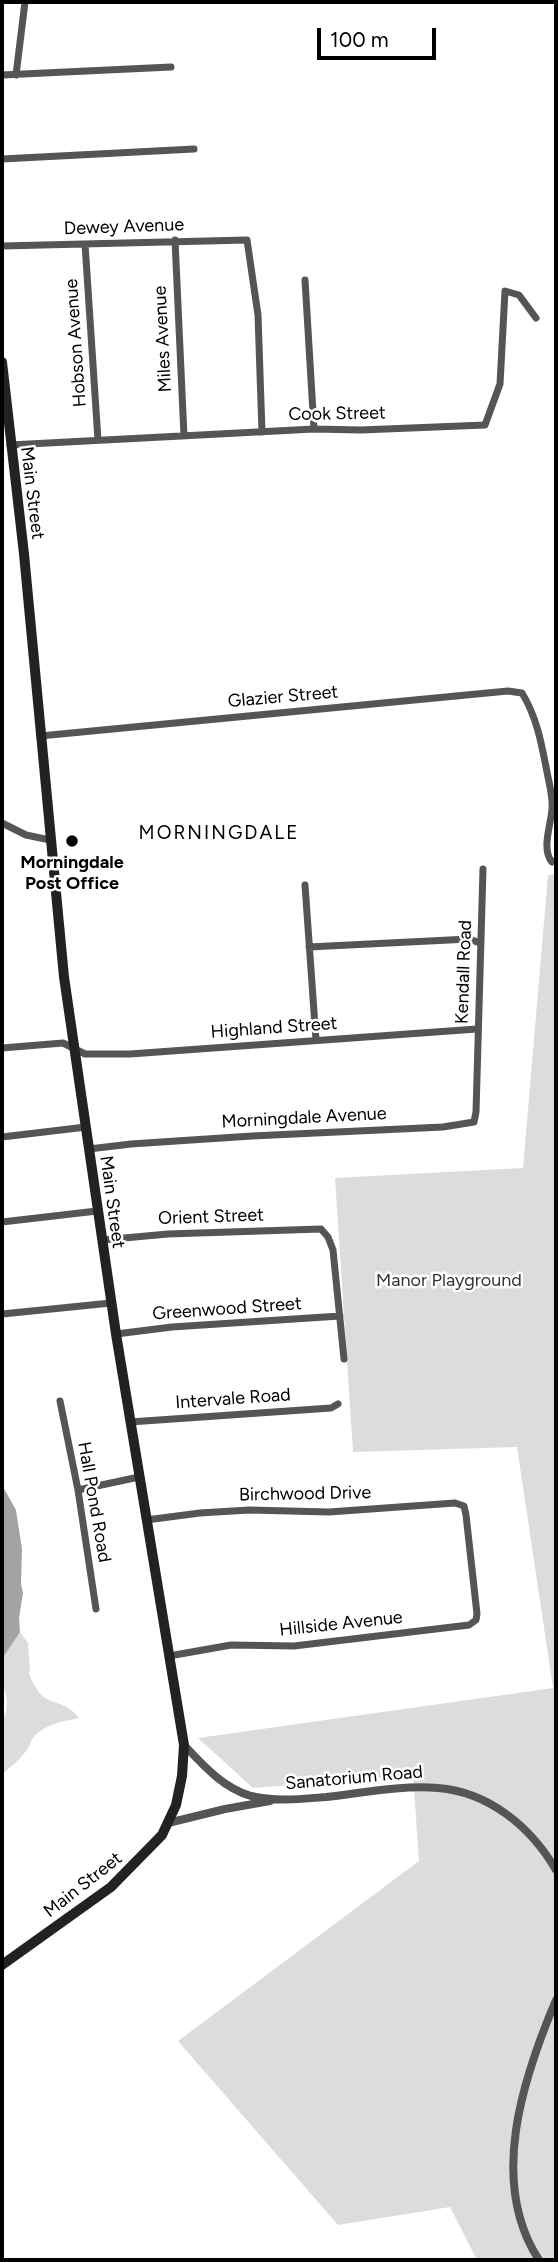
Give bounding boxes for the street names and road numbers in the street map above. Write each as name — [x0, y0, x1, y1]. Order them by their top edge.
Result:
street label: Dewey Avenue — [64, 214, 184, 240]
street label: Hobson Avenue — [61, 278, 91, 408]
street label: Miles Avenue — [149, 285, 177, 393]
street label: Cook Street — [288, 402, 386, 426]
street label: Main Street — [16, 445, 48, 541]
street label: Glazier Street — [227, 681, 339, 713]
street label: Kendall Road — [451, 920, 477, 1024]
street label: Highland Street — [210, 1013, 338, 1043]
street label: Morningdale Avenue — [221, 1103, 387, 1133]
street label: Main Street — [95, 1154, 129, 1250]
street label: Orient Street — [158, 1204, 264, 1230]
street label: Greenwood Street — [152, 1293, 302, 1325]
street label: Intervale Road — [175, 1384, 291, 1414]
street label: Hall Pond Road — [73, 1440, 115, 1564]
street label: Birchwood Drive — [239, 1482, 371, 1506]
street label: Hillside Avenue — [278, 1607, 404, 1641]
street label: Sanatorium Road — [284, 1761, 424, 1795]
street label: Main Street — [40, 1848, 126, 1922]

